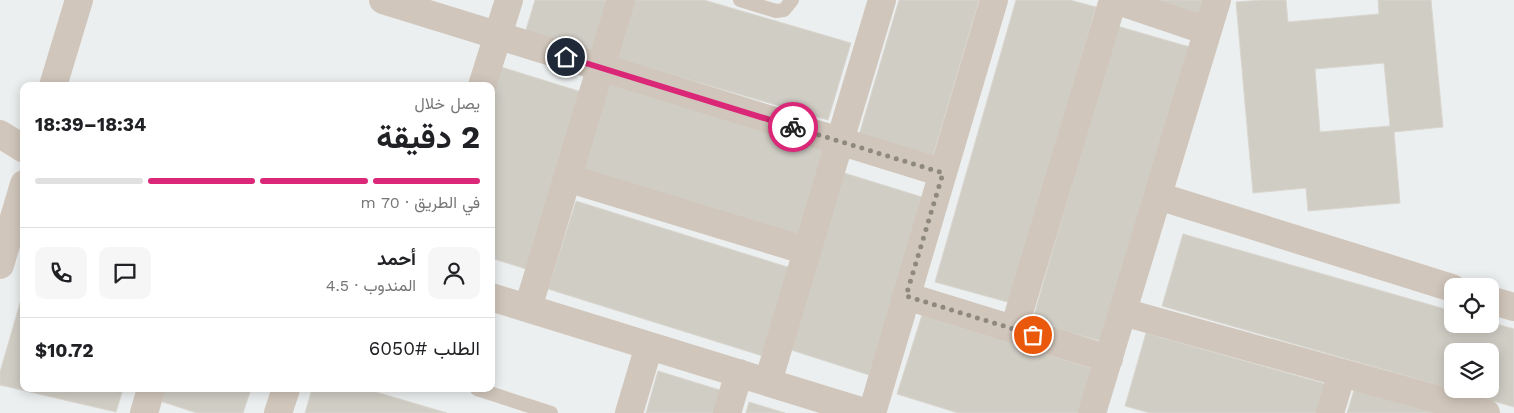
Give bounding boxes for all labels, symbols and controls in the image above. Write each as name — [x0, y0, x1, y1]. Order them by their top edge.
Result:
pin — [545, 36, 587, 78]
icon: home — [552, 43, 580, 71]
text: يصل خلال — [414, 94, 480, 113]
courier — [768, 102, 818, 152]
text: 18:34–18:39 — [35, 113, 146, 136]
icon: bike — [779, 113, 807, 141]
text: 2 دقيقة — [376, 118, 480, 156]
text: في الطريق · 70 m — [360, 193, 480, 212]
button: phone — [35, 247, 87, 299]
button: chat — [99, 247, 151, 299]
text: أحمد — [377, 247, 416, 270]
button: person — [428, 247, 480, 299]
text: المندوب · 4.5 — [326, 276, 416, 295]
map controls — [1444, 278, 1499, 398]
button: locate — [1444, 278, 1499, 333]
pin — [1012, 314, 1054, 356]
icon: bag — [1019, 321, 1047, 349]
text: الطلب #6050 — [369, 337, 480, 360]
text: $10.72 — [35, 339, 94, 362]
button: layers — [1444, 343, 1499, 398]

